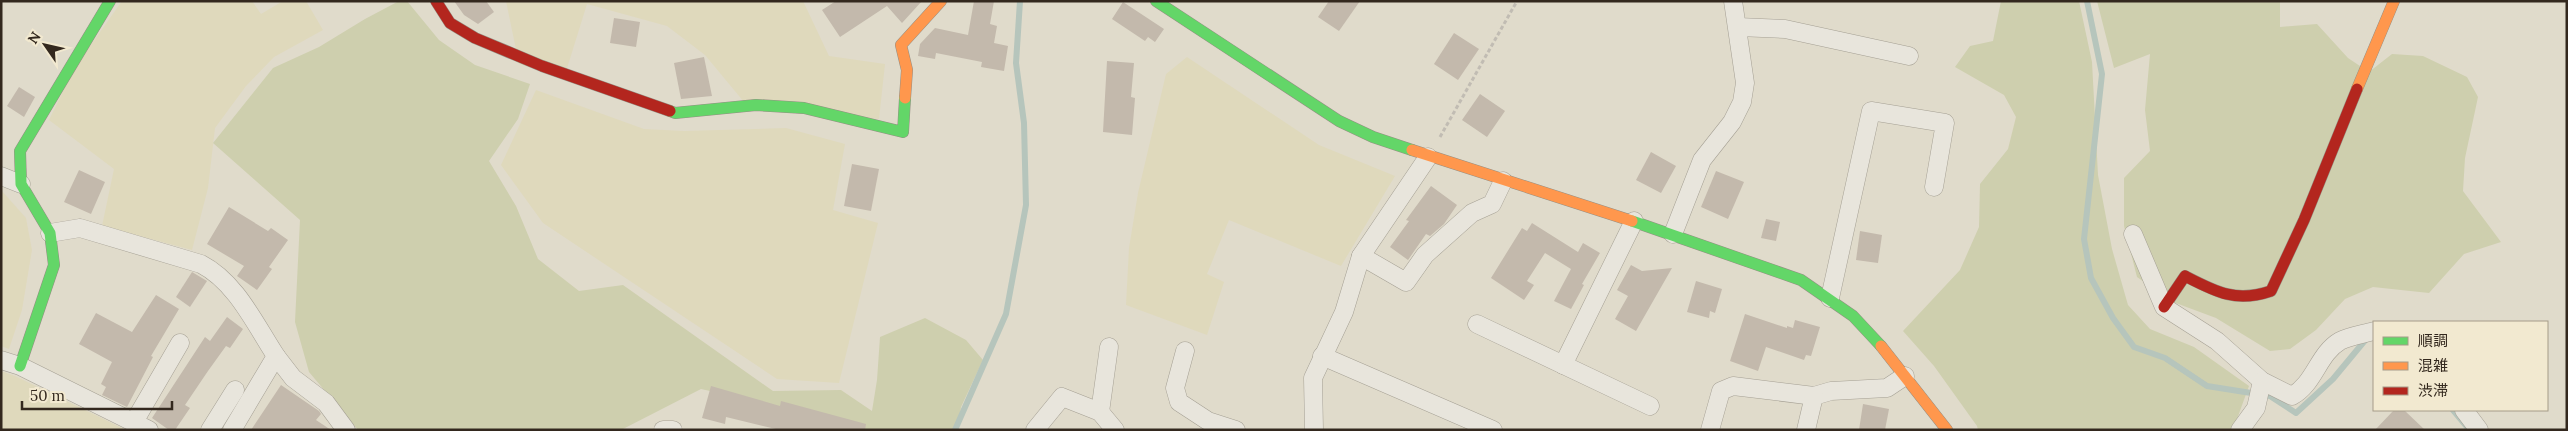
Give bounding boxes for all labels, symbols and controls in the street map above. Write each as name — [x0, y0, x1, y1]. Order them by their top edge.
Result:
north arrow — [20, 20, 70, 70]
text: N — [24, 28, 45, 47]
legend — [2373, 321, 2548, 411]
text: 順調 — [2418, 331, 2448, 350]
text: 混雑 — [2418, 356, 2448, 375]
scale bar — [22, 378, 172, 410]
text: 渋滞 — [2418, 381, 2448, 400]
text: 50 m — [30, 386, 65, 405]

